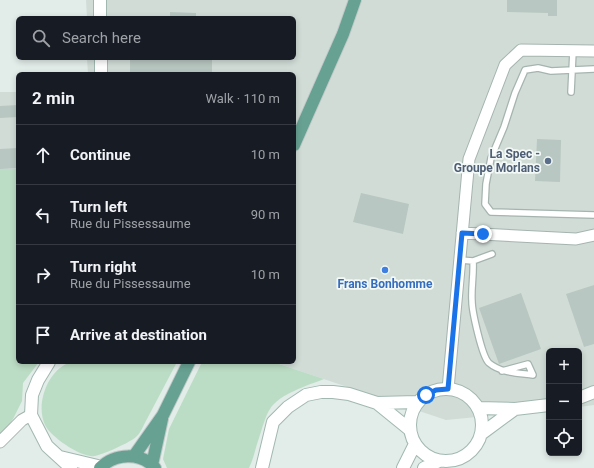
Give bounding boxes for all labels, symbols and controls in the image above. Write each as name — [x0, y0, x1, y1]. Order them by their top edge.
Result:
search box — [16, 16, 296, 60]
icon: search — [30, 27, 52, 49]
text: Search here — [62, 29, 141, 47]
text: 2 min — [32, 88, 75, 108]
text: Walk · 110 m — [205, 91, 280, 106]
icon: ahead — [32, 144, 54, 166]
text: Continue — [70, 146, 131, 164]
text: 10 m — [251, 147, 280, 162]
place label: La Spec - Groupe Morlans — [454, 147, 540, 175]
marker: La Spec - Groupe Morlans — [543, 156, 553, 166]
text: Turn left — [70, 198, 127, 216]
icon: left — [32, 204, 54, 226]
text: 90 m — [251, 207, 280, 222]
text: Rue du Pissessaume — [70, 216, 191, 231]
route end — [474, 225, 492, 243]
text: Turn right — [70, 258, 136, 276]
icon: right — [32, 264, 54, 286]
marker: Frans Bonhomme — [380, 265, 390, 275]
text: 10 m — [251, 267, 280, 282]
text: Rue du Pissessaume — [70, 276, 191, 291]
place label: Frans Bonhomme — [338, 277, 433, 291]
icon: arrive — [32, 324, 54, 346]
text: Arrive at destination — [70, 326, 207, 344]
map controls — [546, 348, 582, 456]
button: + — [546, 348, 582, 384]
button: − — [546, 384, 582, 420]
route start — [417, 386, 435, 404]
button: locate — [546, 420, 582, 456]

